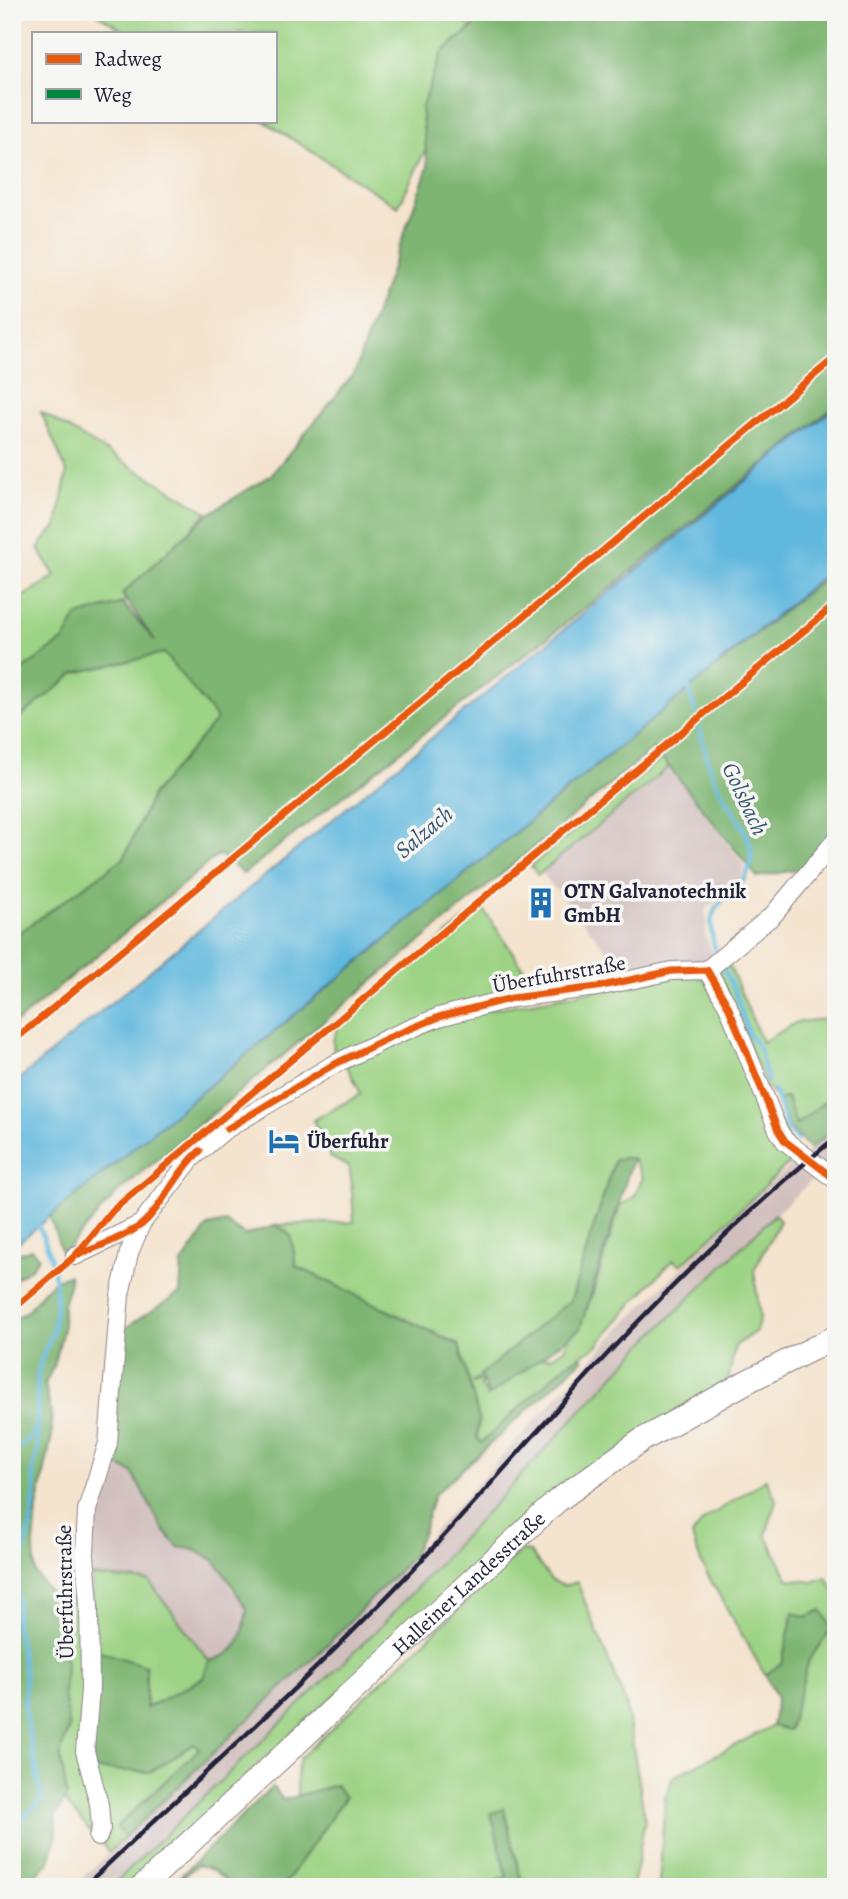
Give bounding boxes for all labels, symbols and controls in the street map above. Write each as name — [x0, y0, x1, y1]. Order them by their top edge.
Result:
legend — [32, 32, 276, 122]
text: Radweg — [94, 45, 162, 73]
text: Weg — [93, 81, 132, 109]
water label: Golsbach — [715, 757, 775, 841]
water label: Salzach — [389, 799, 459, 865]
place label: OTN Galvanotechnik GmbH — [564, 877, 746, 929]
building icon: OTN Galvanotechnik GmbH — [524, 886, 558, 920]
street label: Überfuhrstraße — [490, 949, 628, 999]
hotel icon: Überfuhr — [267, 1124, 301, 1158]
place label: Überfuhr — [307, 1127, 389, 1155]
street label: Halleiner Landesstraße — [386, 1505, 551, 1662]
street label: Überfuhrstraße — [50, 1524, 80, 1660]

